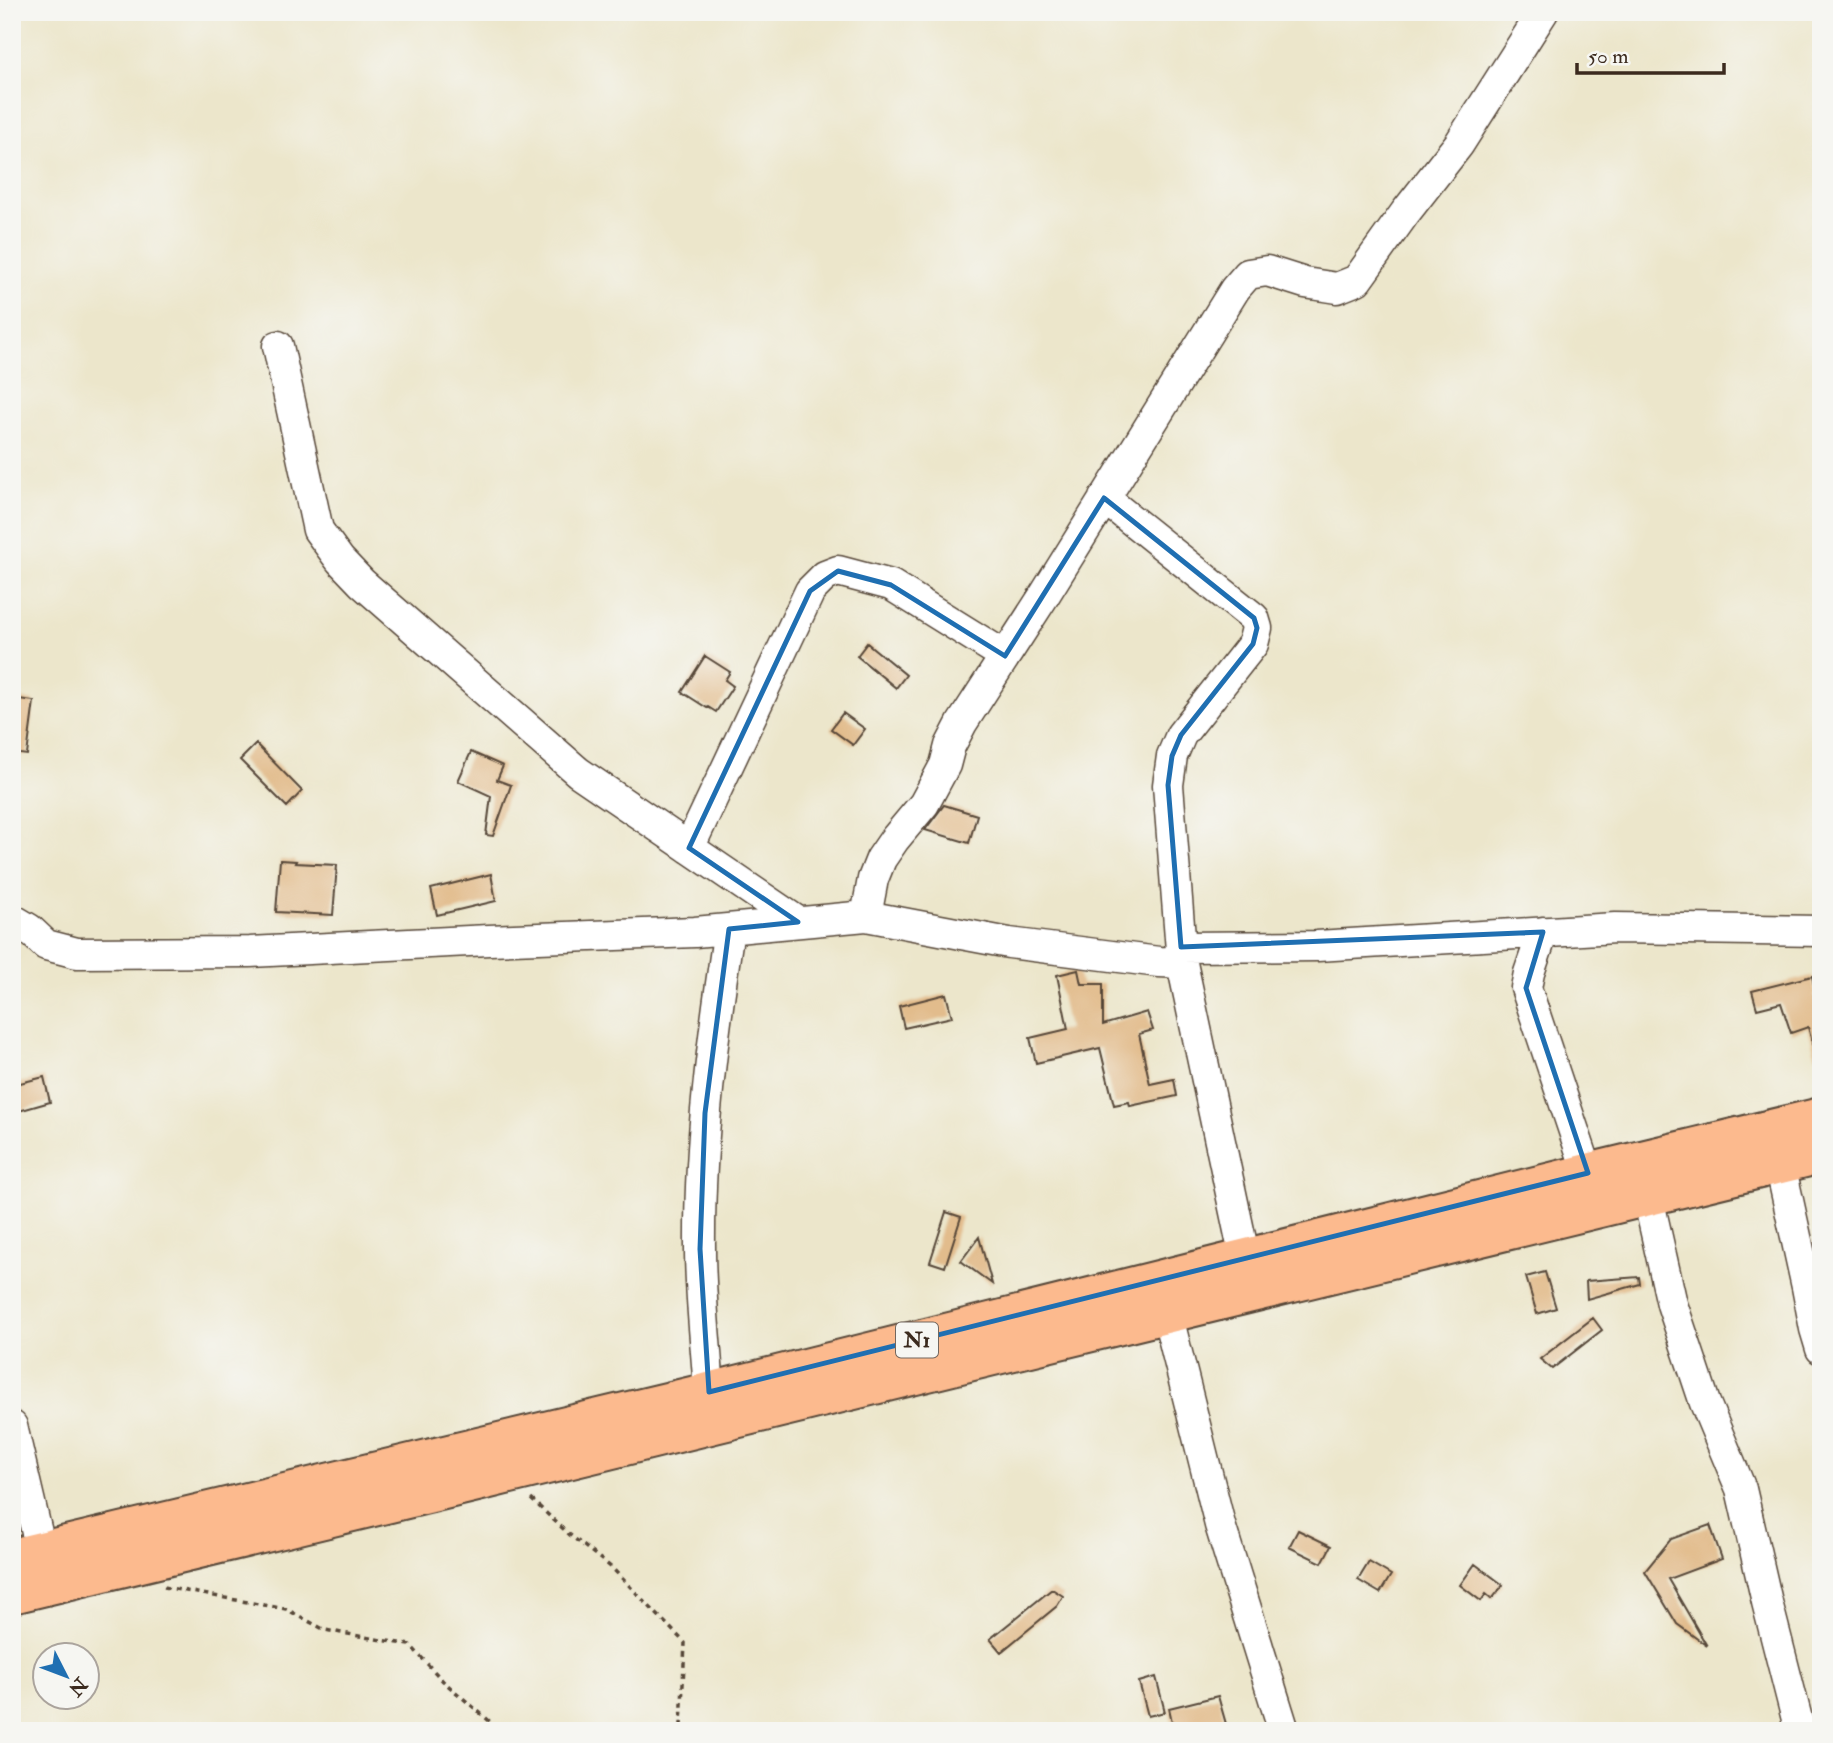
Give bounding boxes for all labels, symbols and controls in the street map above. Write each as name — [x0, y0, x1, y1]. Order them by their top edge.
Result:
scale bar — [1577, 32, 1724, 76]
text: 50 m — [1588, 43, 1629, 70]
road number: N1 — [896, 1322, 938, 1358]
north arrow — [32, 1642, 102, 1712]
text: N — [63, 1672, 93, 1702]

